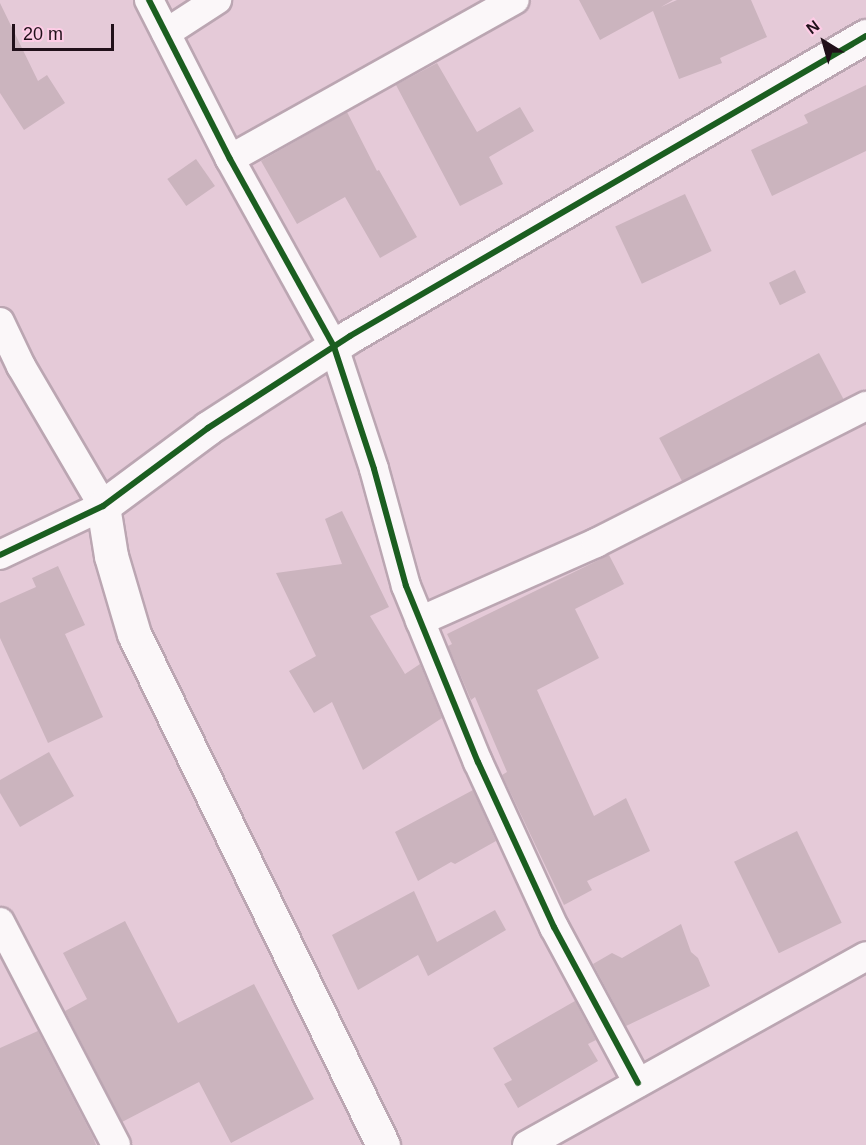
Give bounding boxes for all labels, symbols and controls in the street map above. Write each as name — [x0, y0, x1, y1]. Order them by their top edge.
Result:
scale bar — [15, 12, 117, 50]
north arrow — [794, 12, 854, 72]
text: N — [803, 17, 823, 37]
text: 20 m — [23, 24, 63, 44]

